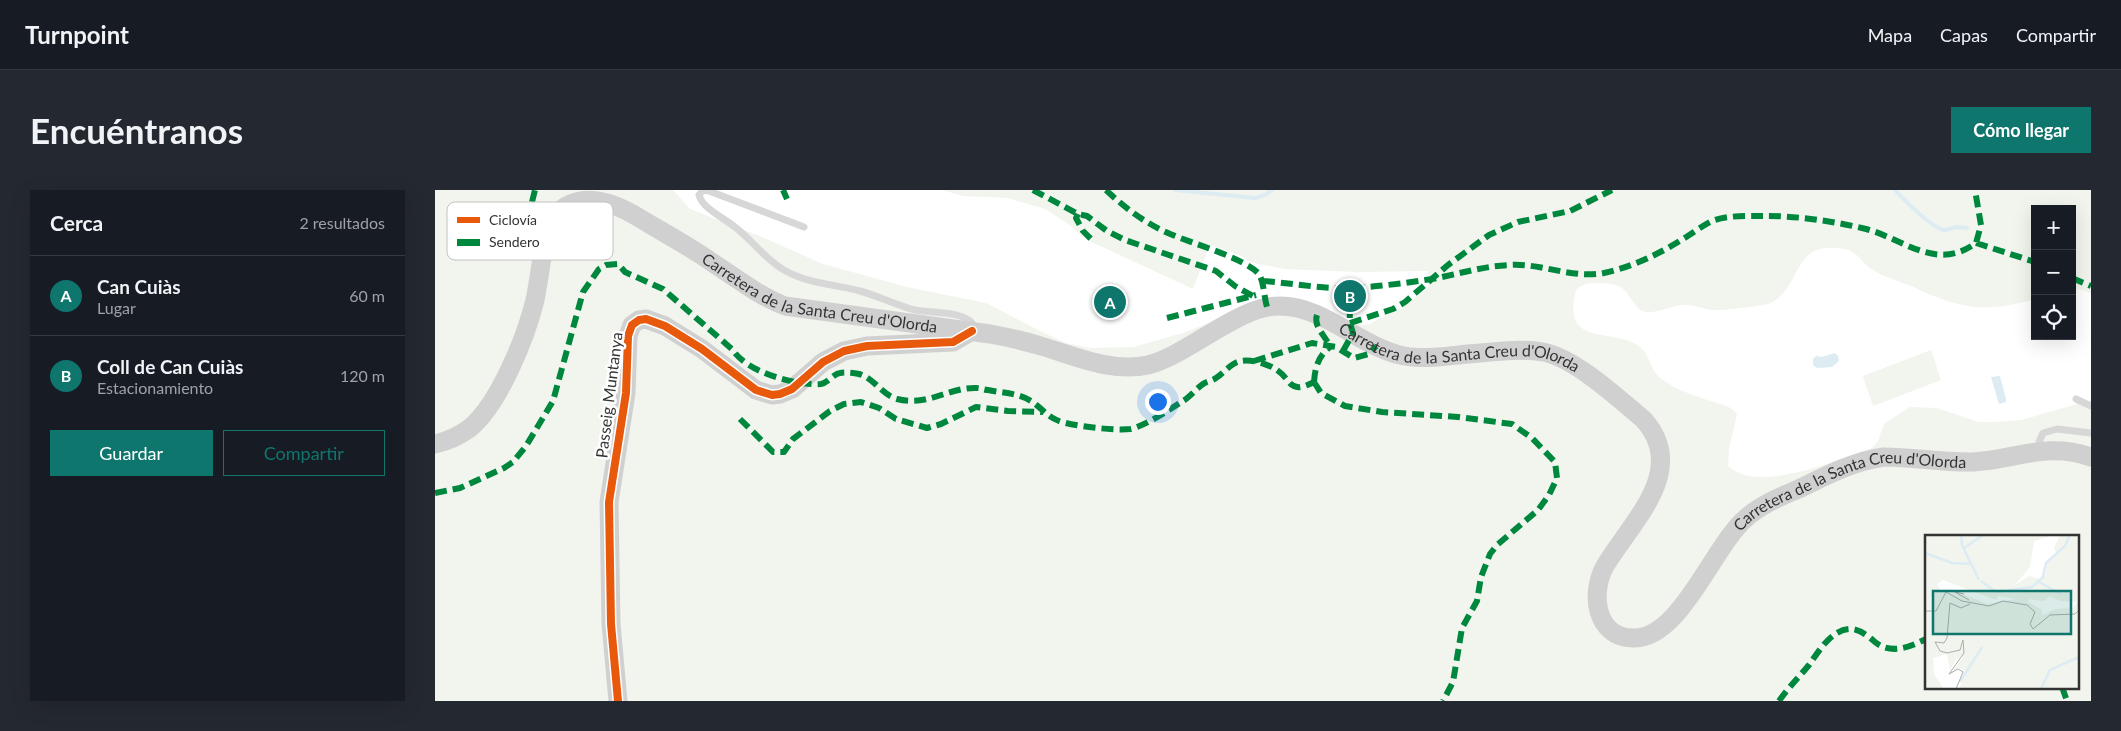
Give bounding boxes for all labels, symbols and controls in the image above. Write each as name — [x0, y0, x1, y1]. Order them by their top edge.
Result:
text: Turnpoint — [25, 20, 129, 49]
text: Mapa — [1868, 24, 1912, 46]
text: Capas — [1940, 24, 1988, 46]
text: Compartir — [2016, 24, 2096, 46]
button: Cómo llegar — [1951, 107, 2091, 153]
text: Encuéntranos — [30, 109, 243, 151]
legend — [447, 202, 613, 260]
map controls — [2031, 205, 2076, 340]
button: + — [2031, 205, 2076, 250]
text: Cerca — [50, 210, 103, 235]
text: Ciclovía — [489, 211, 537, 228]
text: 2 resultados — [299, 213, 385, 232]
text: Sendero — [489, 233, 540, 250]
street label: Carretera de la Santa Creu d'Olorda — [699, 249, 939, 336]
button: − — [2031, 250, 2076, 295]
text: Can Cuiàs — [97, 275, 181, 298]
pin: B — [1334, 277, 1366, 315]
pin: A — [1094, 283, 1126, 321]
text: A — [60, 286, 72, 305]
text: 60 m — [349, 286, 385, 305]
button: locate — [2031, 295, 2076, 340]
text: Lugar — [97, 298, 136, 317]
street label: Carretera de la Santa Creu d'Olorda — [1336, 318, 1584, 376]
street label: Passeig Muntanya — [591, 331, 626, 459]
text: Coll de Can Cuiàs — [97, 355, 243, 378]
text: B — [61, 366, 71, 385]
text: 120 m — [340, 366, 385, 385]
text: Estacionamiento — [97, 378, 213, 397]
your location — [1145, 389, 1171, 415]
button: Guardar — [50, 430, 213, 476]
button: Compartir — [223, 430, 385, 476]
street label: Carretera de la Santa Creu d'Olorda — [1729, 447, 1966, 534]
inset map — [1925, 535, 2079, 688]

